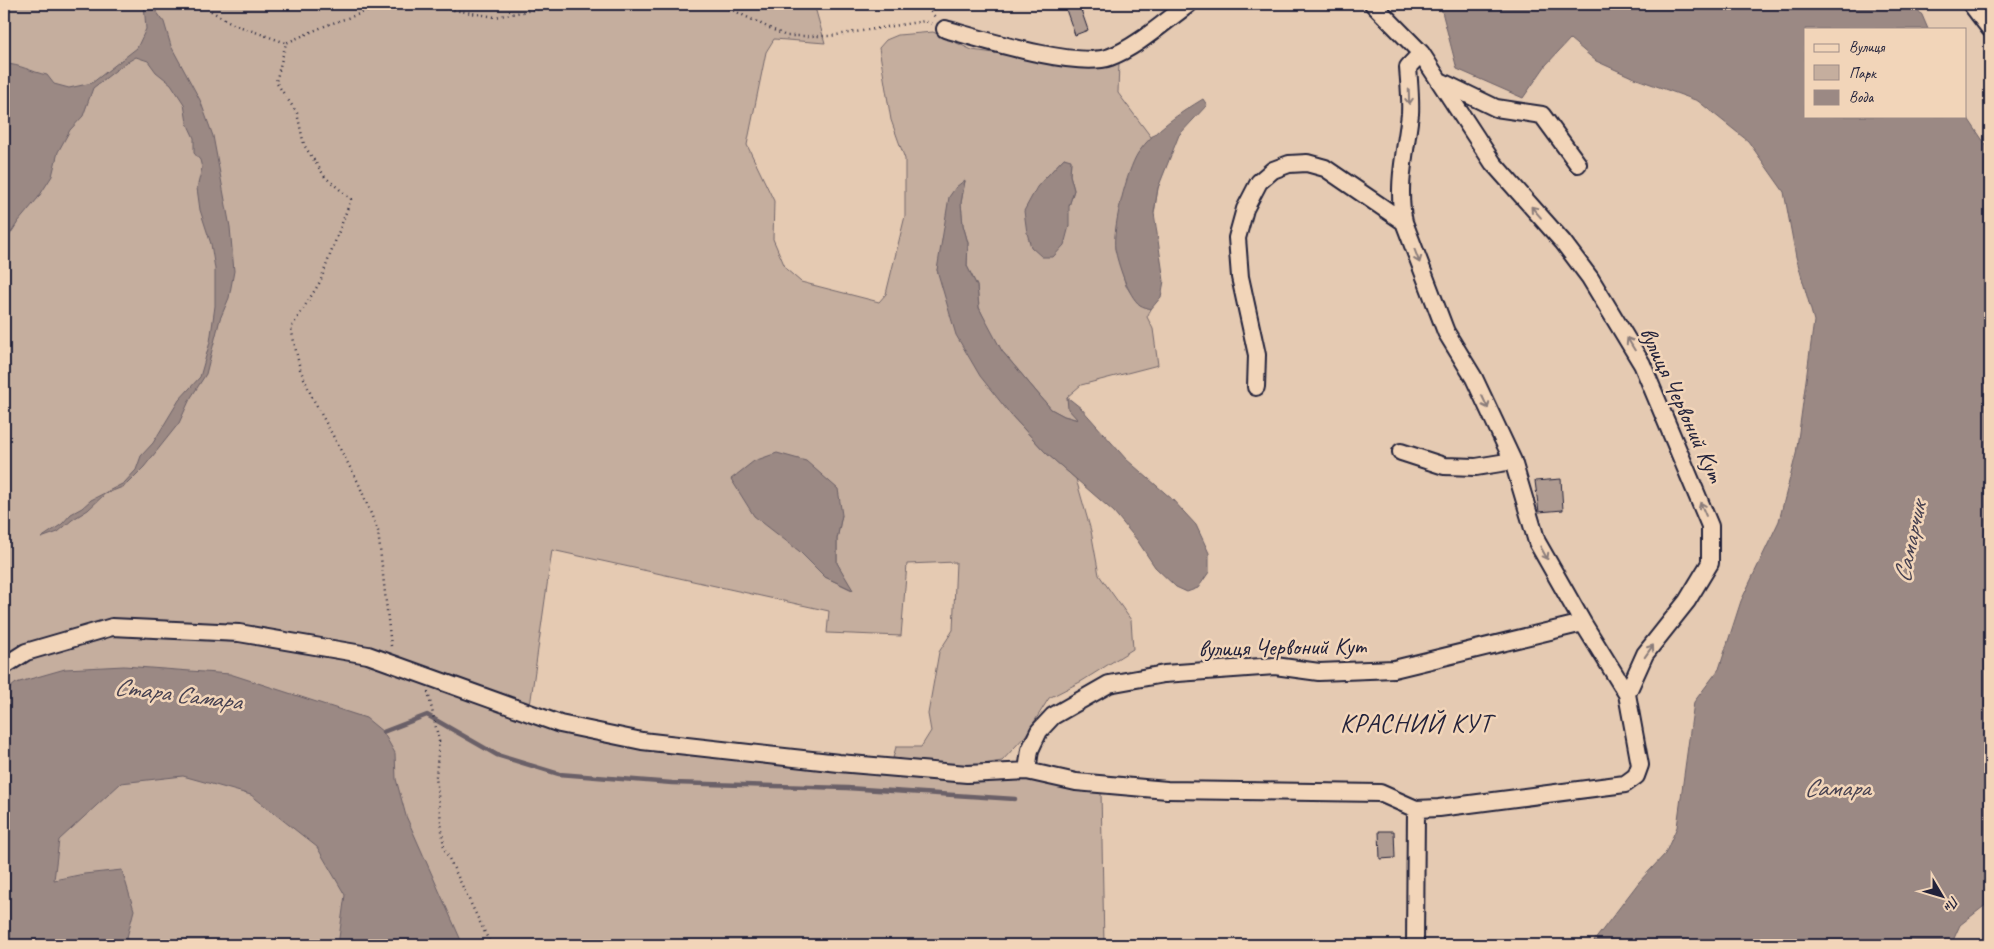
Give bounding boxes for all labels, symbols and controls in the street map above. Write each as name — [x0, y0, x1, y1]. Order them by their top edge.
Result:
legend — [1804, 28, 1966, 118]
text: Вулиця — [1849, 38, 1886, 57]
text: Парк — [1849, 64, 1877, 83]
one-way arrow — [1405, 88, 1414, 104]
text: Вода — [1849, 88, 1874, 107]
one-way arrow — [1531, 206, 1542, 219]
one-way arrow — [1413, 247, 1422, 263]
street label: вулиця Червоний Кут — [1633, 322, 1732, 488]
one-way arrow — [1625, 338, 1635, 352]
one-way arrow — [1481, 394, 1491, 409]
water label: Самарчик — [1886, 494, 1935, 585]
one-way arrow — [1698, 502, 1708, 517]
one-way arrow — [1539, 546, 1549, 560]
street label: вулиця Червоний Кут — [1198, 631, 1368, 663]
one-way arrow — [1644, 644, 1654, 658]
water label: Стара Самара — [113, 670, 245, 718]
district label: КРАСНИЙ КУТ — [1340, 707, 1496, 740]
water label: Самара — [1804, 772, 1873, 804]
north arrow — [1916, 872, 1966, 922]
text: Пн — [1940, 893, 1963, 915]

